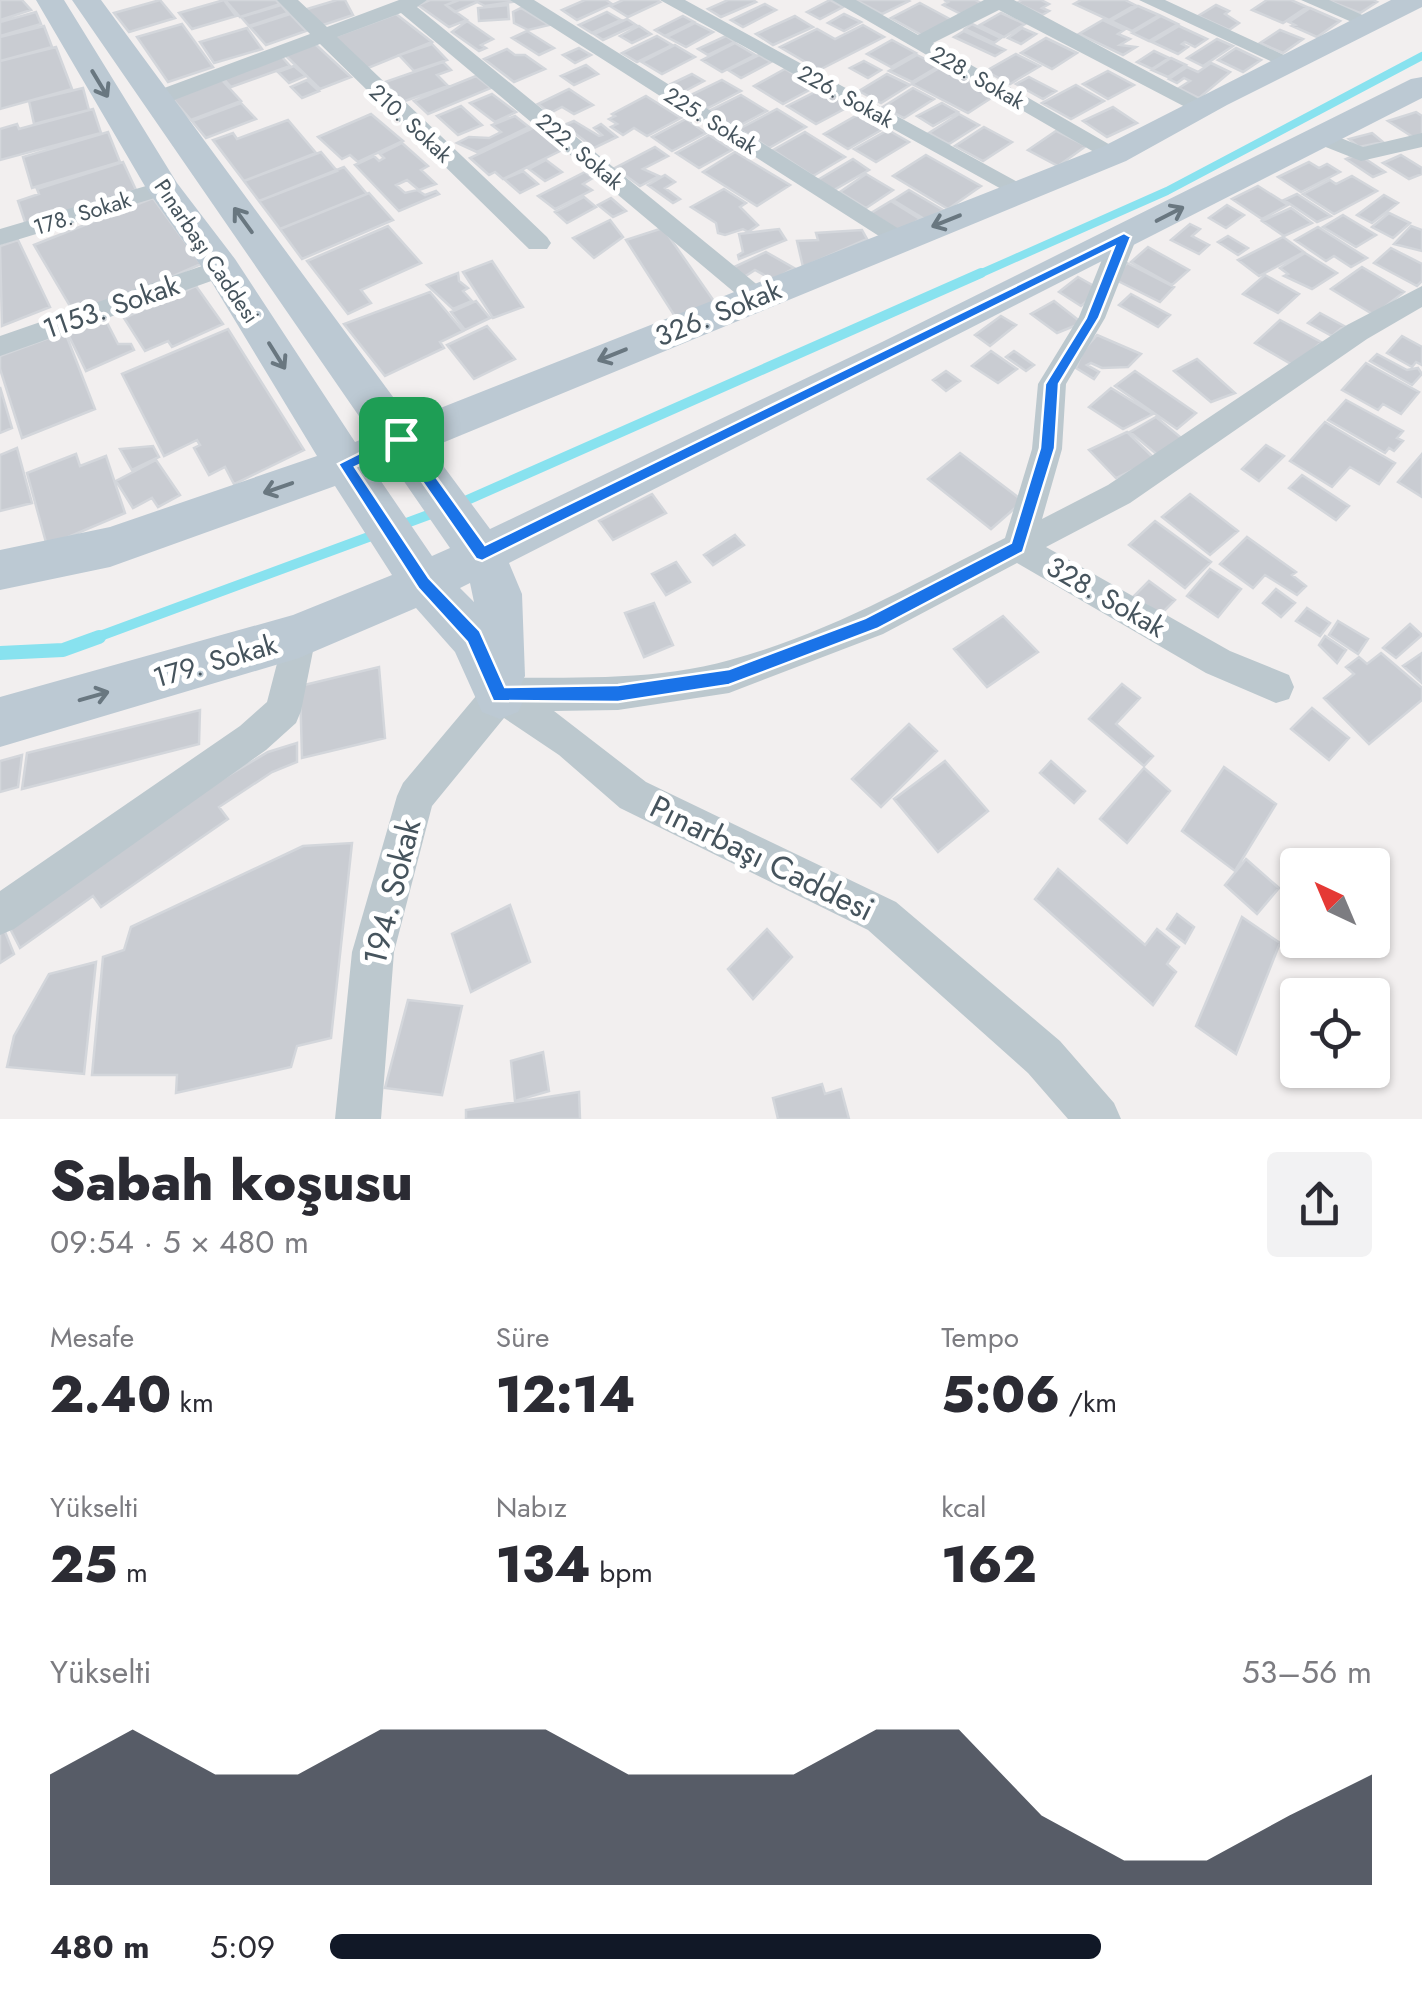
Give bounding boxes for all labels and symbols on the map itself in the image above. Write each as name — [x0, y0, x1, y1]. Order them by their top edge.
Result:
street label: 228. Sokak — [925, 37, 1031, 117]
street label: 226. Sokak — [792, 57, 900, 136]
one-way arrow — [90, 69, 110, 98]
street label: 210. Sokak — [362, 76, 460, 170]
street label: 225. Sokak — [658, 79, 764, 161]
street label: 222. Sokak — [530, 105, 631, 197]
street label: Pınarbaşı Caddesi — [147, 172, 267, 330]
street label: 178. Sokak — [29, 183, 135, 243]
one-way arrow — [1154, 204, 1184, 223]
one-way arrow — [233, 206, 254, 234]
one-way arrow — [932, 214, 962, 232]
street label: 1153. Sokak — [37, 264, 185, 349]
street label: 326. Sokak — [649, 269, 788, 357]
one-way arrow — [267, 341, 288, 370]
one-way arrow — [597, 347, 628, 365]
pin — [359, 397, 444, 482]
one-way arrow — [263, 480, 294, 498]
street label: 328. Sokak — [1039, 546, 1174, 648]
street label: 179. Sokak — [148, 624, 282, 698]
one-way arrow — [78, 686, 109, 705]
street label: Pınarbaşı Caddesi — [642, 784, 882, 932]
street label: 194. Sokak — [352, 813, 433, 970]
north arrow — [1280, 848, 1390, 958]

